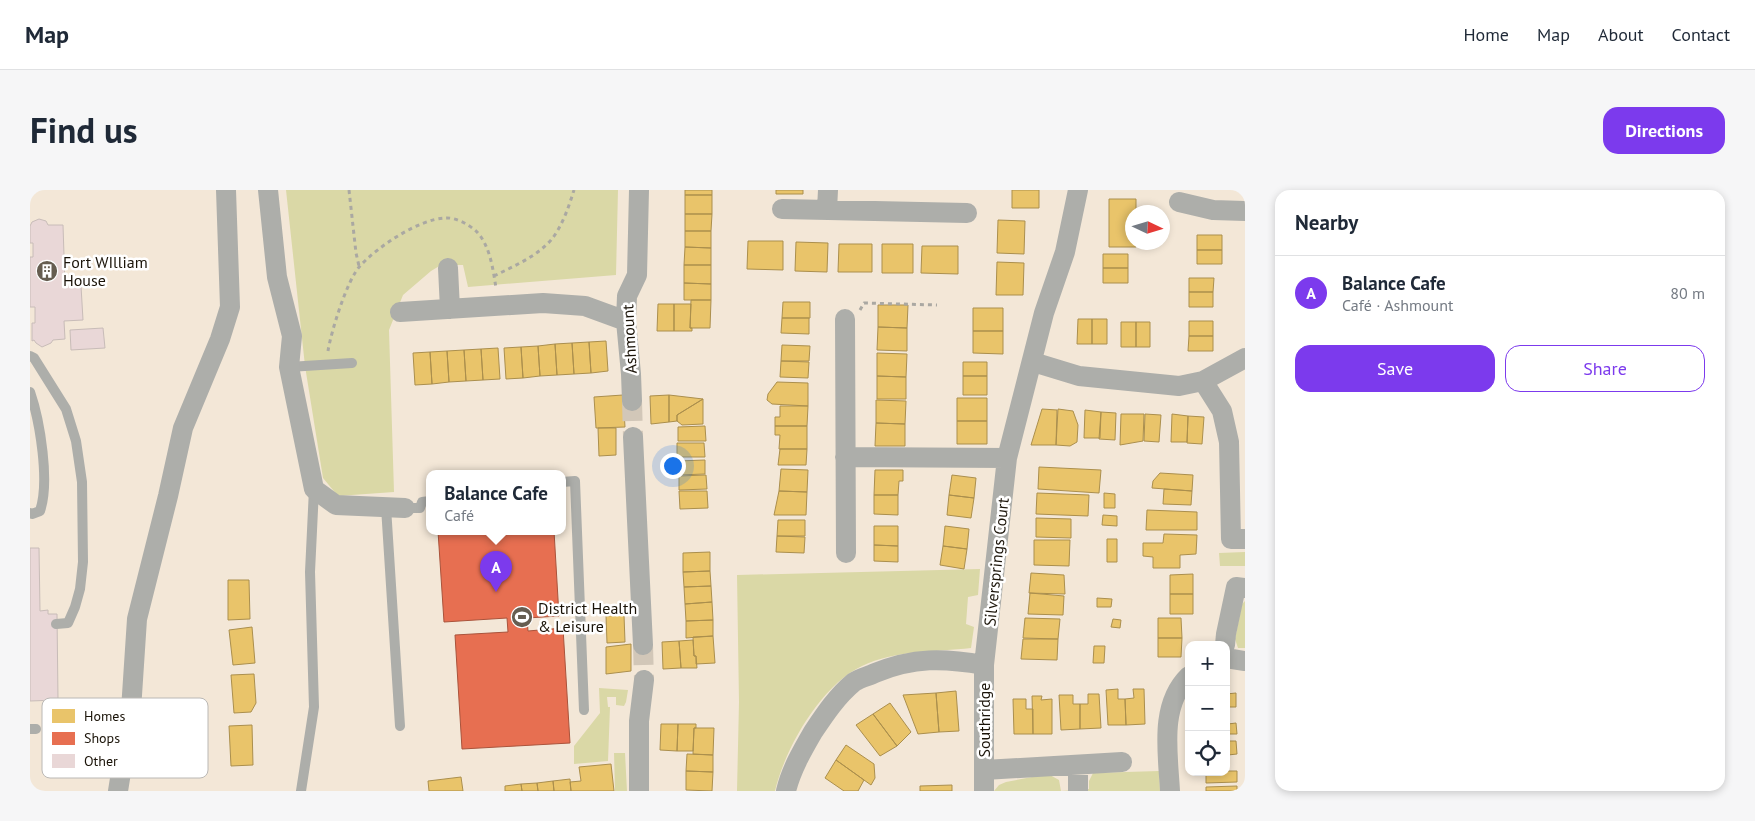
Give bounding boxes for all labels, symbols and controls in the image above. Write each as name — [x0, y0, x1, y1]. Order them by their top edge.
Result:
text: Map — [25, 19, 69, 50]
text: Home — [1463, 23, 1509, 46]
text: Map — [1537, 23, 1570, 46]
text: About — [1598, 23, 1644, 46]
text: Contact — [1672, 23, 1730, 46]
text: Find us — [30, 107, 138, 153]
button: Directions — [1603, 107, 1725, 154]
north arrow — [1125, 205, 1170, 250]
text: Nearby — [1295, 209, 1358, 236]
place label: Fort WIlliam House — [63, 252, 148, 290]
building icon: Fort WIlliam House — [35, 259, 59, 283]
text: Balance Cafe — [1342, 271, 1446, 295]
text: A — [1306, 283, 1316, 303]
text: 80 m — [1670, 283, 1705, 303]
text: Café · Ashmount — [1342, 295, 1453, 315]
street label: Ashmount — [617, 303, 641, 374]
button: Save — [1295, 345, 1495, 392]
button: Share — [1505, 345, 1705, 392]
your location — [660, 453, 686, 479]
popup — [426, 470, 566, 535]
text: Balance Cafe — [444, 481, 548, 505]
street label: Silversprings Court — [979, 496, 1013, 627]
text: Café — [444, 505, 474, 525]
pin: A — [480, 551, 512, 592]
place label: District Health & Leisure — [538, 598, 637, 636]
sports icon: District Health & Leisure — [510, 605, 534, 629]
map controls — [1185, 641, 1230, 776]
button: + — [1185, 641, 1230, 686]
street label: Southridge — [974, 683, 994, 757]
button: − — [1185, 686, 1230, 731]
legend — [42, 698, 208, 778]
text: Homes — [84, 707, 125, 725]
text: Shops — [84, 729, 120, 747]
button: locate — [1185, 731, 1230, 776]
text: Other — [84, 752, 118, 770]

